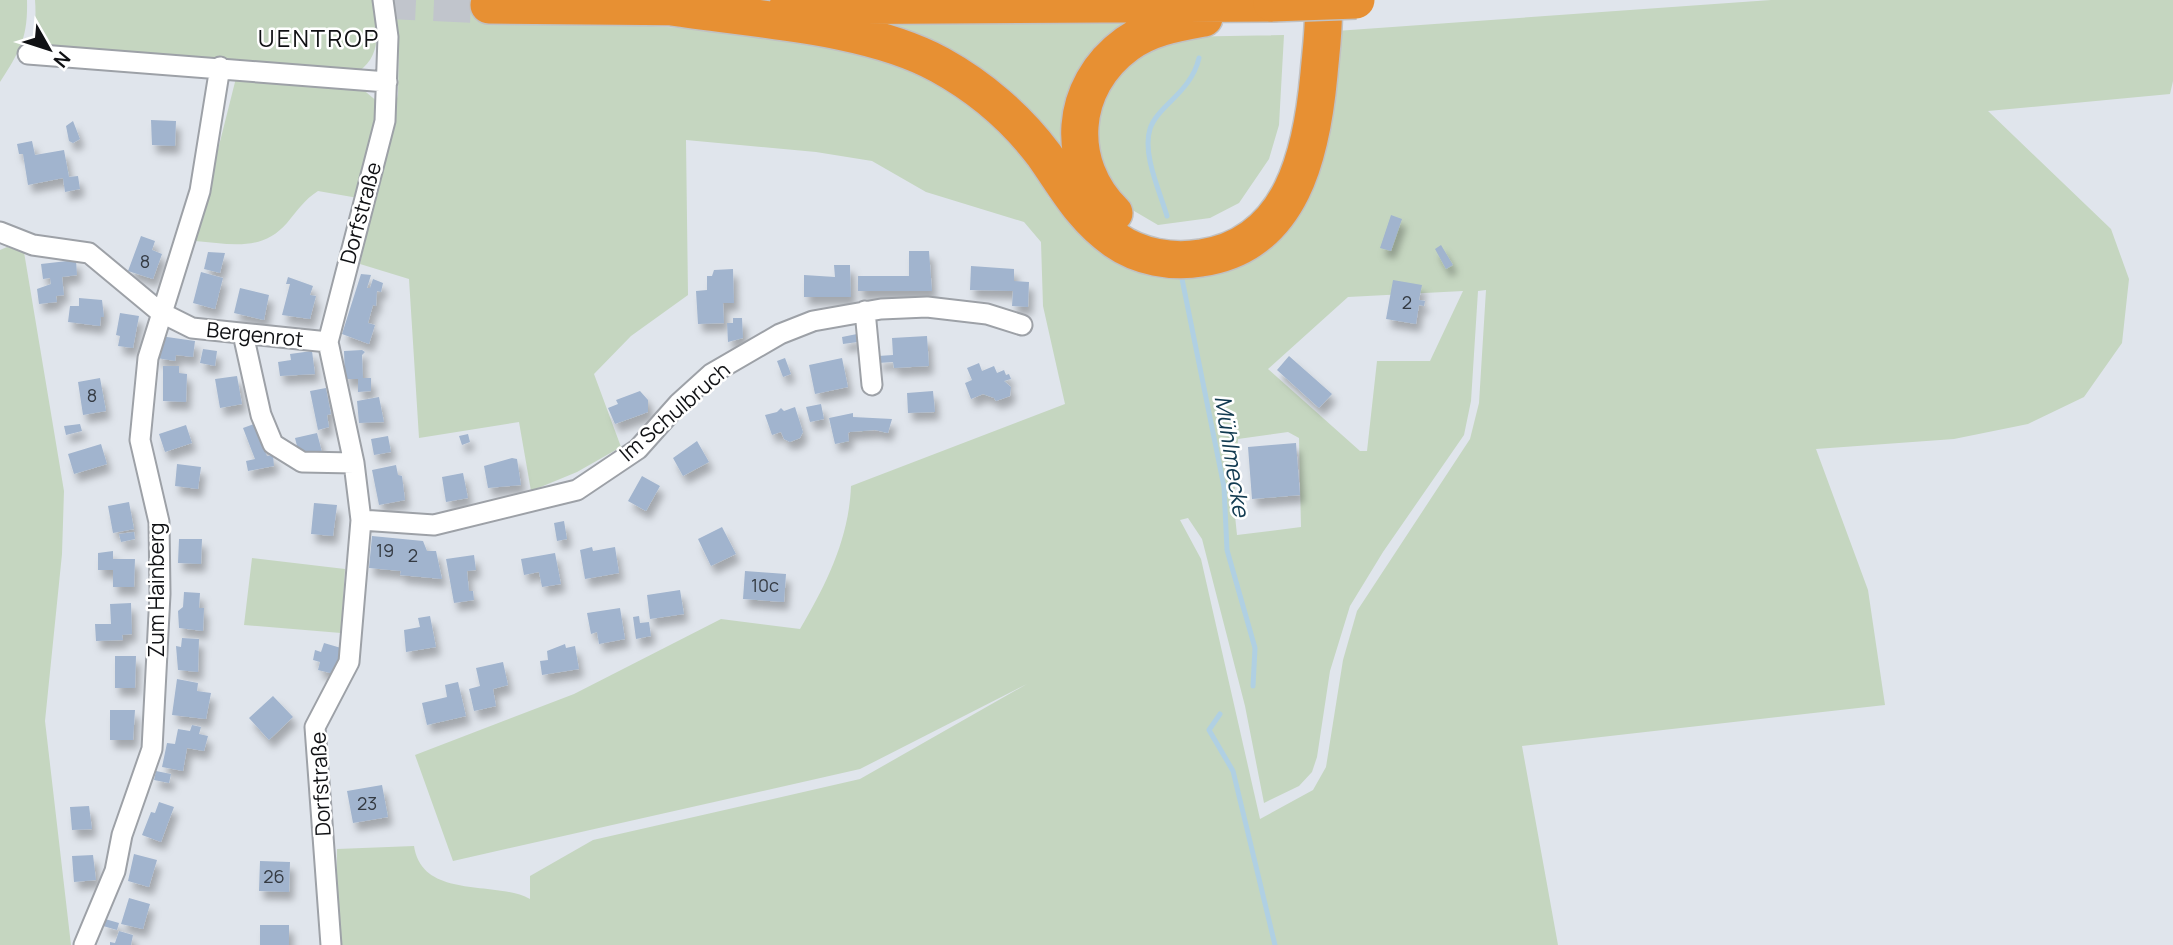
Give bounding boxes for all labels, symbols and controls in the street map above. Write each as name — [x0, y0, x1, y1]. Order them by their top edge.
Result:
north arrow — [14, 14, 84, 84]
district label: UENTROP — [258, 21, 380, 54]
text: N — [48, 46, 77, 73]
street label: Dorfstraße — [333, 159, 387, 267]
house number: 8 — [140, 249, 150, 273]
house number: 2 — [1402, 290, 1412, 314]
street label: Bergenrot — [205, 315, 305, 353]
street label: Im Schulbruch — [613, 355, 736, 467]
house number: 8 — [87, 383, 97, 407]
water label: Mühlmecke — [1208, 393, 1259, 520]
street label: Zum Hainberg — [142, 522, 170, 658]
house number: 19 — [376, 538, 394, 562]
house number: 2 — [408, 543, 418, 567]
house number: 10c — [751, 573, 779, 597]
street label: Dorfstraße — [303, 731, 337, 837]
house number: 23 — [357, 791, 377, 815]
house number: 26 — [263, 864, 285, 888]

